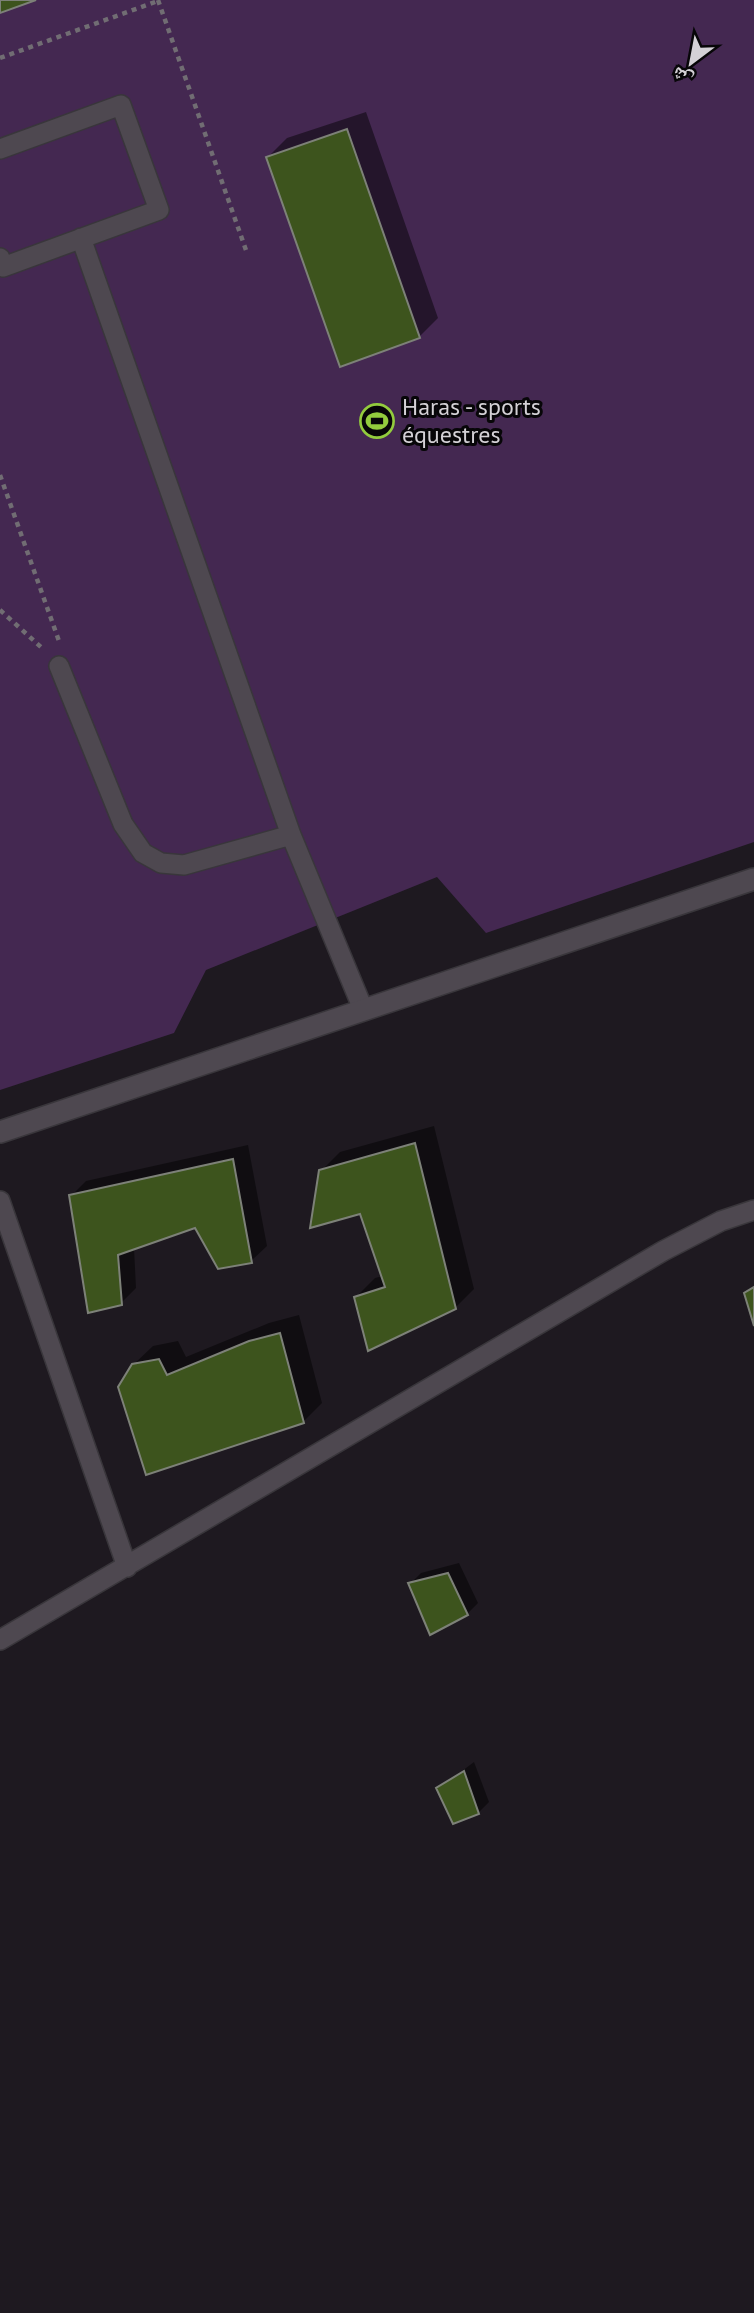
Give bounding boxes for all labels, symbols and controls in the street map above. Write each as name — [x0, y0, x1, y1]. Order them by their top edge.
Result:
north arrow — [656, 28, 726, 98]
text: ش — [667, 62, 697, 93]
place label: Haras - sports équestres — [402, 391, 541, 450]
sports icon: Haras - sports équestres — [358, 402, 396, 440]

